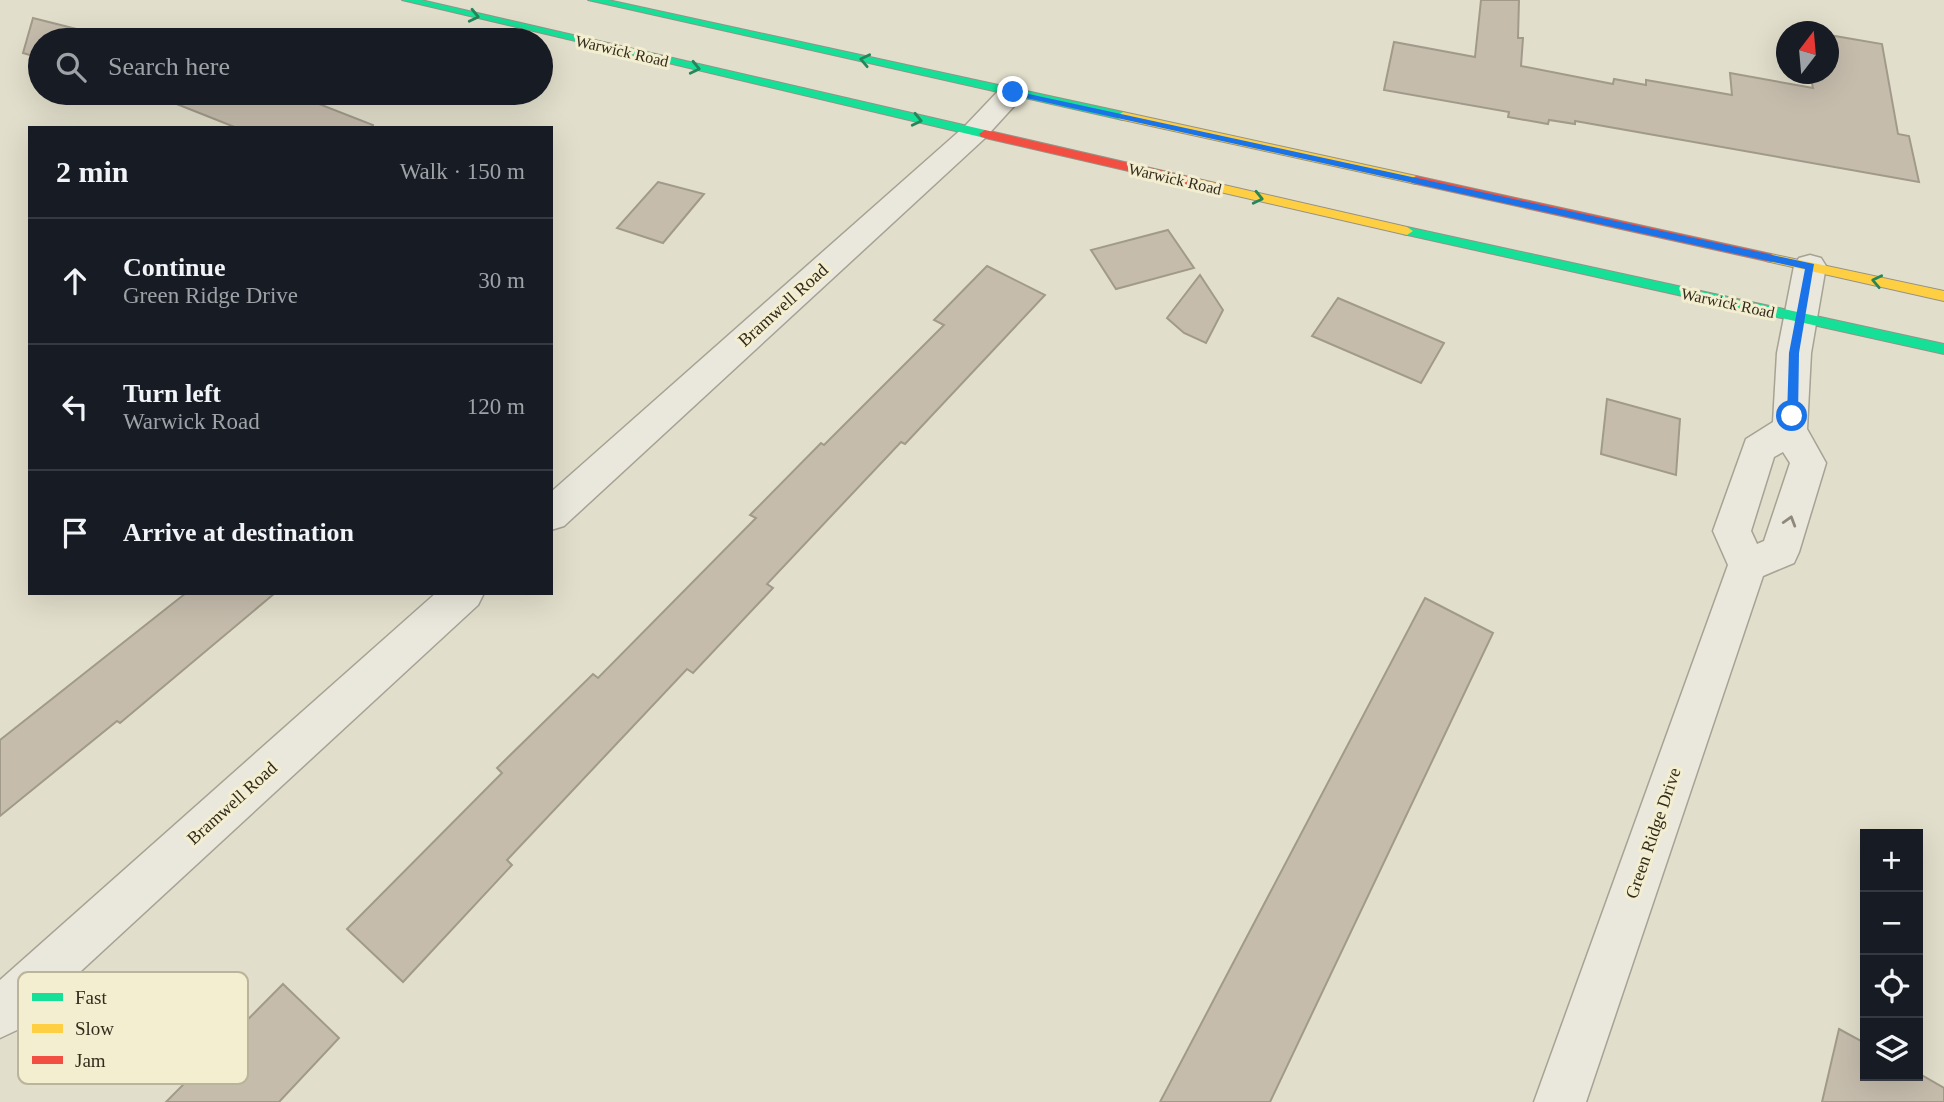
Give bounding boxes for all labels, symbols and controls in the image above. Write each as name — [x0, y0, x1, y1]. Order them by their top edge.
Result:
one-way arrow — [468, 8, 480, 22]
north arrow — [1776, 21, 1839, 84]
search box — [28, 28, 553, 105]
street label: Warwick Road — [574, 32, 670, 70]
icon: search — [52, 48, 90, 86]
text: Search here — [108, 52, 230, 81]
one-way arrow — [859, 54, 871, 68]
one-way arrow — [689, 60, 701, 74]
route end — [997, 76, 1028, 107]
one-way arrow — [911, 111, 923, 126]
text: 2 min — [56, 155, 129, 188]
text: Walk · 150 m — [400, 159, 525, 184]
street label: Warwick Road — [1127, 160, 1223, 198]
one-way arrow — [1252, 189, 1264, 204]
text: Continue — [123, 253, 226, 282]
street label: Bramwell Road — [734, 260, 832, 350]
icon: ahead — [56, 262, 94, 300]
text: 30 m — [478, 268, 525, 293]
one-way arrow — [1871, 275, 1883, 290]
text: Green Ridge Drive — [123, 283, 298, 308]
street label: Warwick Road — [1680, 285, 1776, 321]
text: Turn left — [123, 379, 221, 408]
icon: left — [56, 388, 94, 426]
text: 120 m — [467, 394, 525, 419]
route start — [1776, 400, 1807, 431]
text: Warwick Road — [123, 409, 260, 434]
icon: arrive — [56, 514, 94, 552]
one-way arrow — [1781, 515, 1796, 527]
text: Arrive at destination — [123, 518, 354, 547]
street label: Bramwell Road — [183, 758, 281, 848]
street label: Green Ridge Drive — [1621, 765, 1685, 901]
map controls — [1860, 829, 1923, 1081]
button: + — [1860, 829, 1923, 892]
button: − — [1860, 892, 1923, 955]
button: locate — [1860, 955, 1923, 1018]
legend — [18, 972, 248, 1084]
text: Fast — [75, 987, 107, 1008]
text: Slow — [75, 1018, 114, 1039]
button: layers — [1860, 1018, 1923, 1081]
text: Jam — [75, 1050, 106, 1071]

